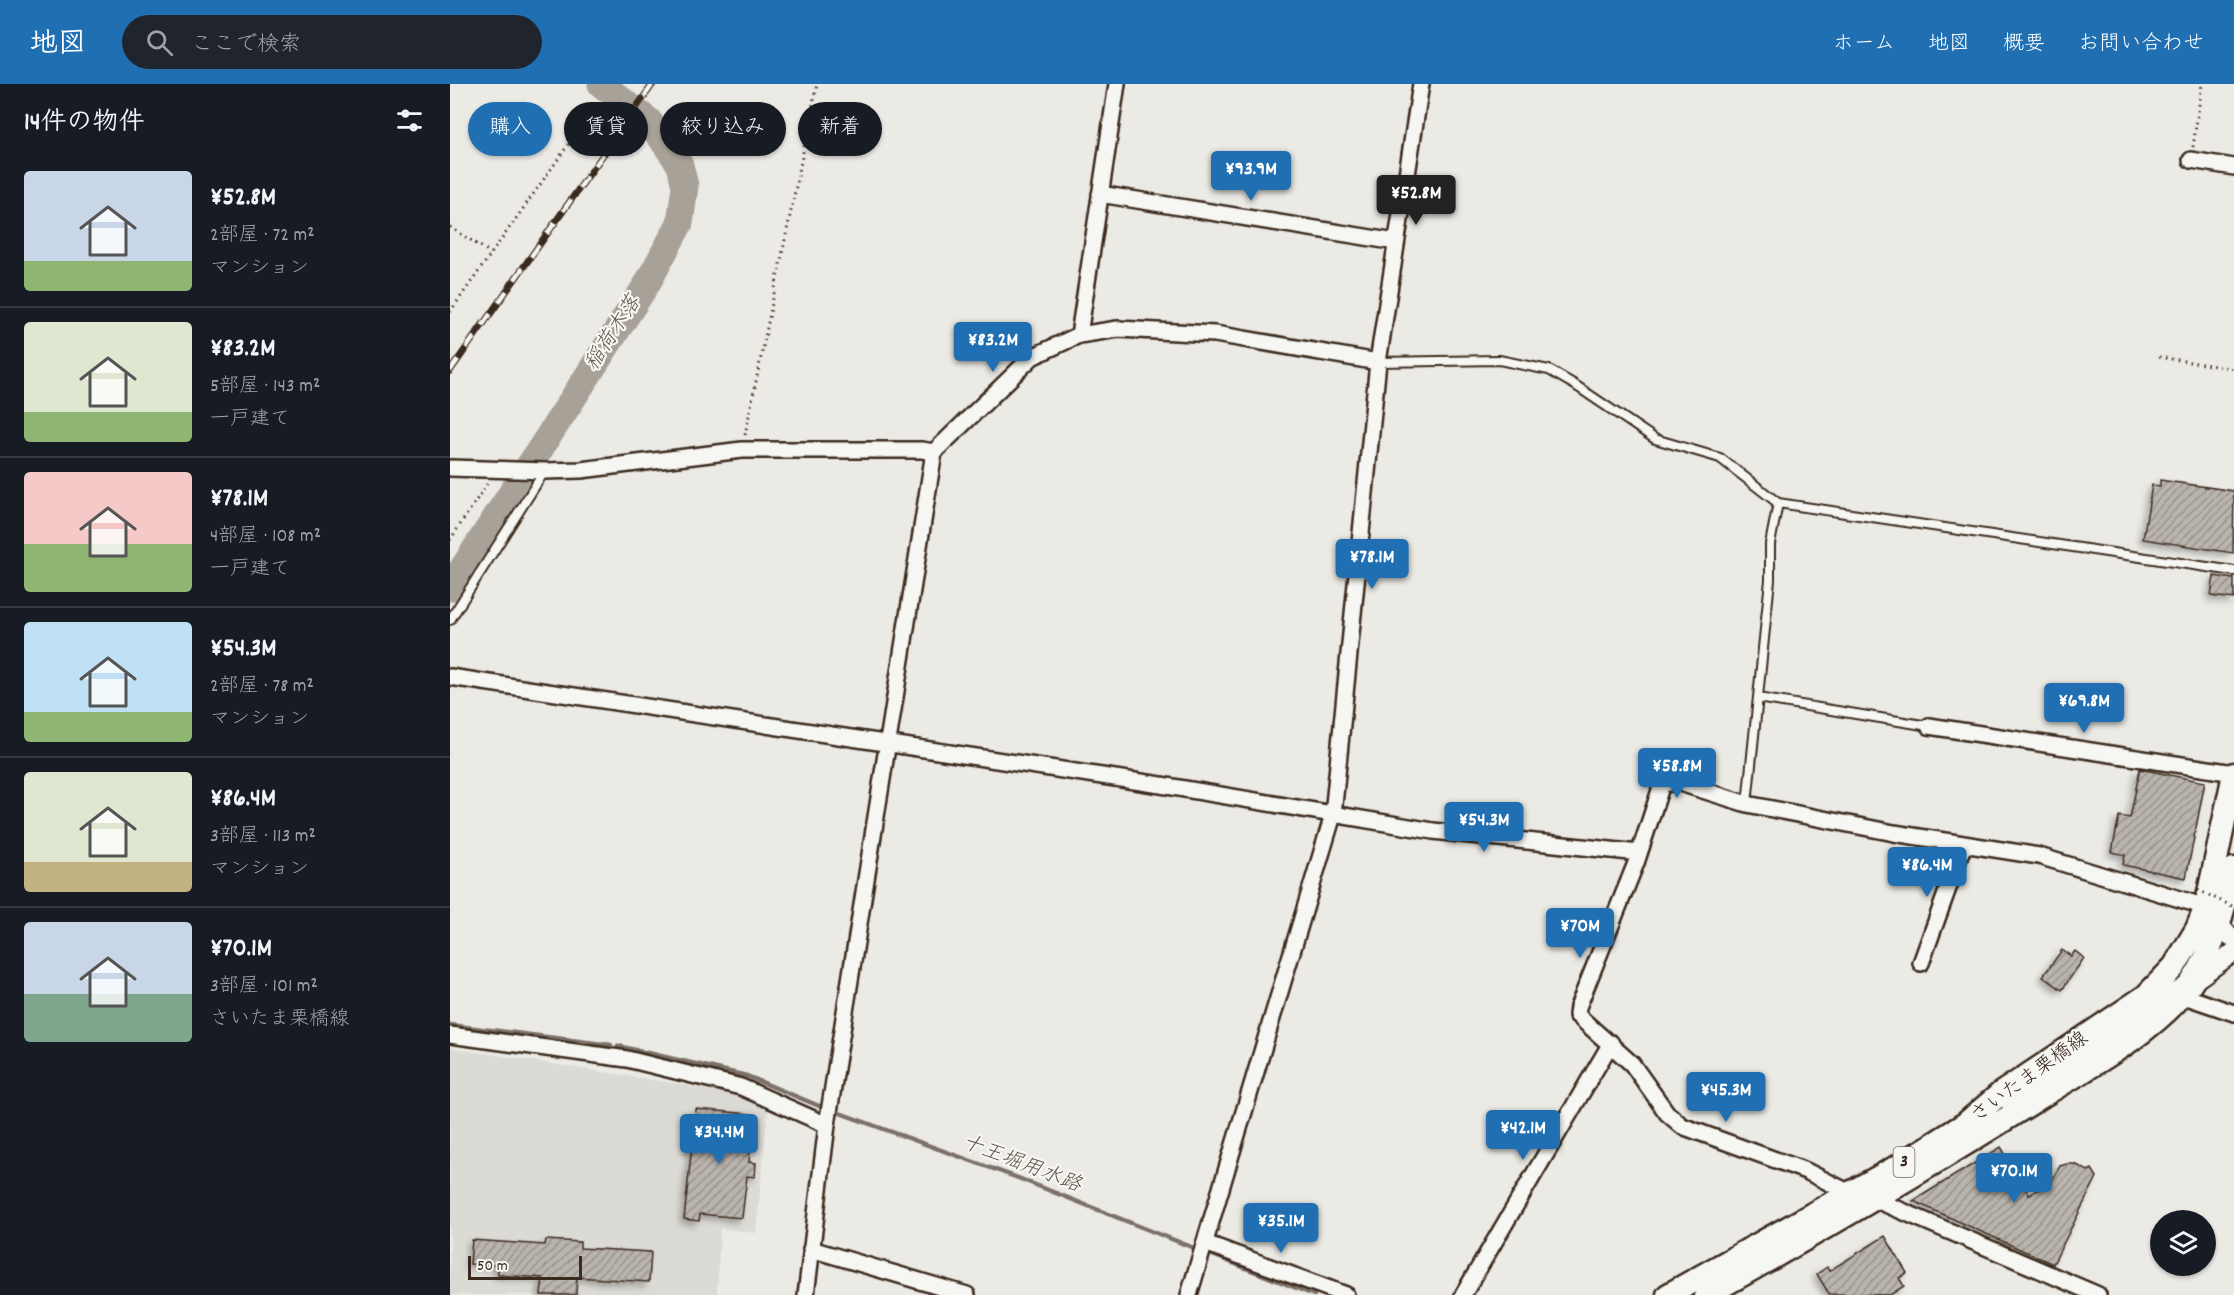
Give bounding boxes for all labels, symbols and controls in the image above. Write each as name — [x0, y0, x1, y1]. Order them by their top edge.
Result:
search box — [122, 15, 542, 69]
text: 地図 — [30, 26, 86, 66]
icon: search — [143, 26, 176, 59]
text: ここで検索 — [191, 30, 301, 61]
text: ホーム — [1833, 30, 1895, 60]
text: 地図 — [1928, 30, 1970, 60]
text: 概要 — [2003, 30, 2045, 60]
text: お問い合わせ — [2078, 30, 2204, 60]
chip: 購入 — [468, 102, 552, 156]
chip: 賃貸 — [564, 102, 648, 156]
chip: 絞り込み — [660, 102, 786, 156]
chip: 新着 — [798, 102, 882, 156]
icon: filters — [393, 104, 426, 137]
text: 14件の物件 — [24, 105, 144, 142]
pin: ¥93.9M — [1202, 151, 1300, 202]
text: ¥93.9M — [1225, 156, 1277, 184]
pin: ¥52.8M — [1367, 175, 1465, 226]
text: ¥52.8M — [210, 180, 276, 217]
text: ¥52.8M — [1391, 180, 1441, 208]
icon: home — [72, 195, 144, 267]
text: 2部屋 · 72 m² — [210, 222, 314, 250]
text: マンション — [210, 255, 309, 283]
water label: 稲荷木落 — [579, 289, 651, 377]
pin: ¥83.2M — [944, 322, 1042, 373]
text: ¥83.2M — [968, 327, 1018, 355]
text: ¥83.2M — [210, 331, 275, 368]
icon: home — [72, 346, 144, 418]
text: 5部屋 · 143 m² — [210, 373, 320, 401]
text: 一戸建て — [210, 406, 290, 434]
text: ¥78.1M — [210, 481, 268, 518]
icon: home — [72, 496, 144, 568]
text: 4部屋 · 108 m² — [210, 523, 321, 551]
pin: ¥78.1M — [1323, 539, 1421, 590]
text: ¥78.1M — [1350, 544, 1394, 572]
text: 一戸建て — [210, 556, 290, 584]
text: ¥54.3M — [210, 631, 277, 668]
icon: home — [72, 646, 144, 718]
text: 2部屋 · 78 m² — [210, 673, 314, 701]
pin: ¥69.8M — [2035, 683, 2133, 734]
text: ¥69.8M — [2058, 688, 2110, 716]
text: マンション — [210, 706, 309, 734]
pin: ¥58.8M — [1628, 748, 1726, 799]
text: ¥58.8M — [1652, 753, 1702, 781]
text: ¥86.4M — [210, 781, 276, 818]
icon: home — [72, 796, 144, 868]
pin: ¥54.3M — [1435, 802, 1533, 853]
text: ¥54.3M — [1458, 807, 1510, 835]
text: 3部屋 · 113 m² — [210, 823, 316, 851]
pin: ¥86.4M — [1878, 847, 1976, 898]
text: ¥86.4M — [1902, 852, 1952, 880]
text: マンション — [210, 856, 309, 884]
pin: ¥70M — [1544, 908, 1616, 959]
text: ¥70M — [1560, 913, 1600, 941]
text: ¥70.1M — [210, 931, 272, 968]
icon: home — [72, 946, 144, 1018]
text: 3部屋 · 101 m² — [210, 973, 318, 1001]
text: さいたま栗橋線 — [210, 1006, 349, 1034]
street label: さいたま栗橋線 — [1965, 1026, 2095, 1130]
pin: ¥45.3M — [1677, 1072, 1775, 1123]
text: ¥45.3M — [1700, 1077, 1752, 1105]
pin: ¥42.1M — [1474, 1110, 1572, 1161]
pin: ¥34.4M — [670, 1114, 768, 1165]
text: ¥42.1M — [1500, 1115, 1546, 1143]
text: ¥34.4M — [694, 1119, 744, 1147]
water label: 十王堀用水路 — [957, 1128, 1086, 1202]
road number: 3 — [1894, 1147, 1914, 1177]
pin: ¥70.1M — [1965, 1153, 2063, 1204]
text: ¥70.1M — [1990, 1158, 2038, 1186]
pin: ¥35.1M — [1232, 1203, 1330, 1254]
text: ¥35.1M — [1257, 1208, 1305, 1236]
map controls — [2150, 1210, 2216, 1276]
button: layers — [2150, 1210, 2216, 1276]
scale bar — [468, 1253, 582, 1280]
text: 50 m — [477, 1255, 508, 1278]

